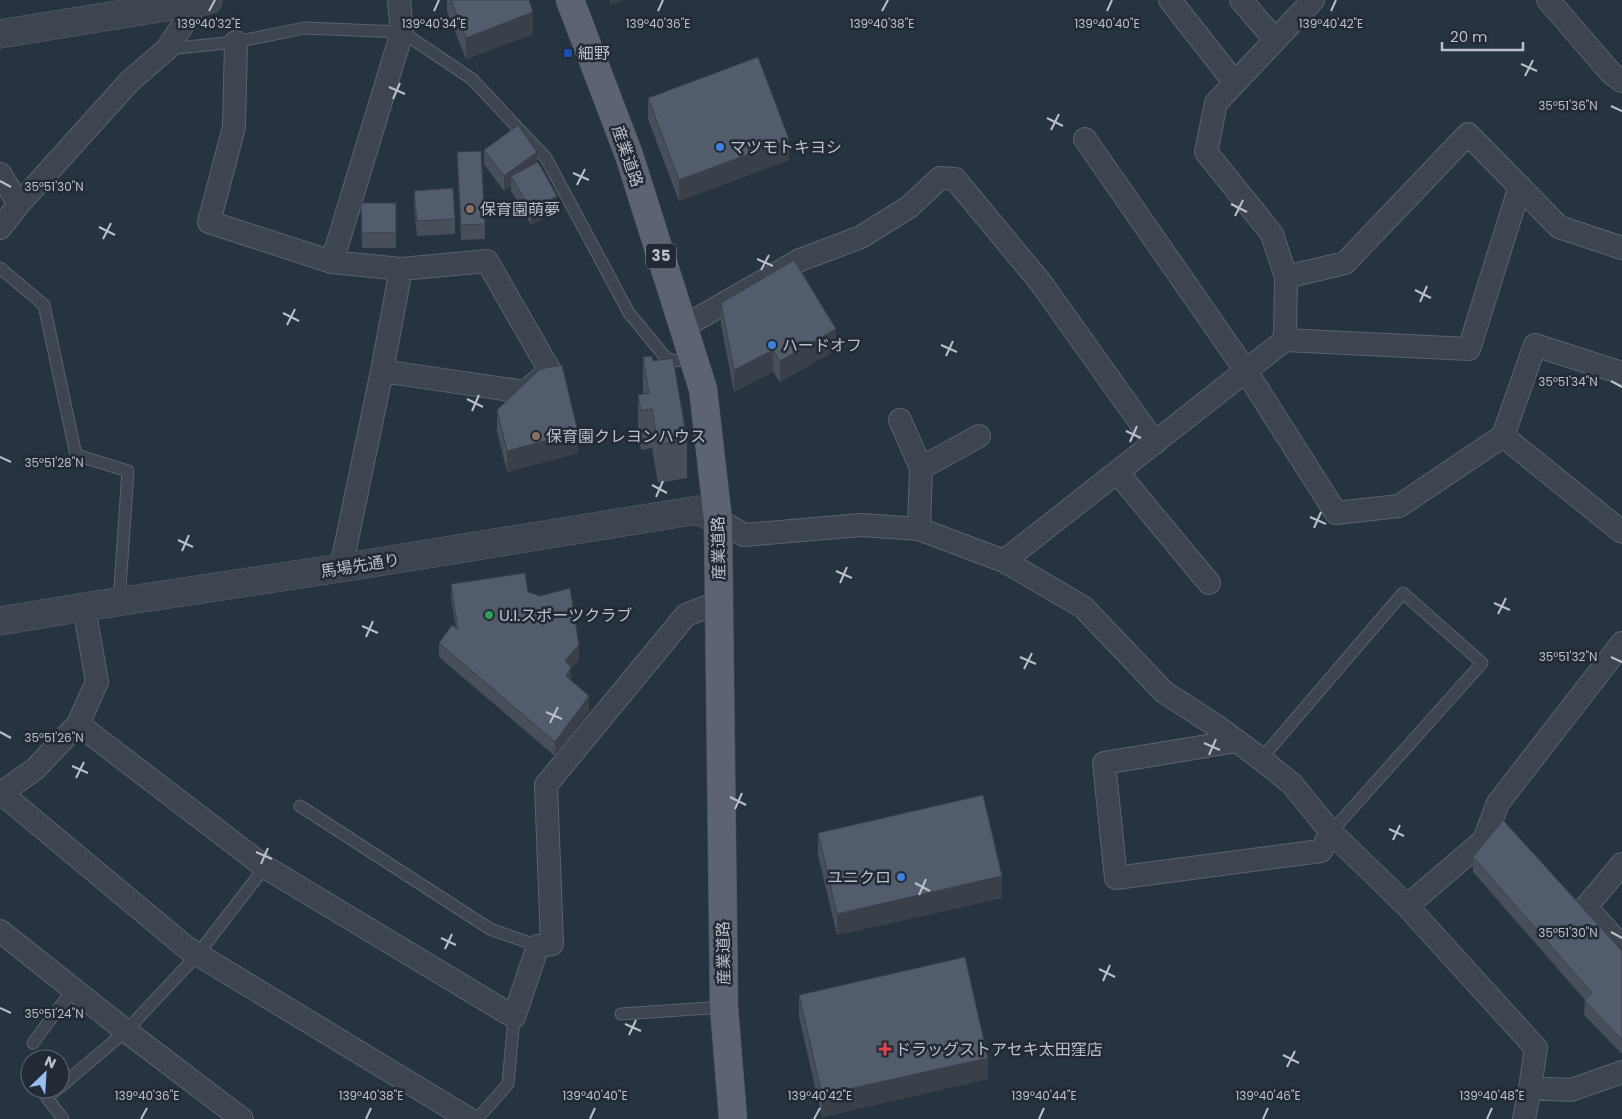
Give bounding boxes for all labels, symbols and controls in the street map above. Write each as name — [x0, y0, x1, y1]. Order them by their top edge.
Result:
text: 139°40'32"E — [177, 15, 241, 32]
text: 139°40'34"E — [402, 15, 466, 32]
text: 139°40'36"E — [626, 15, 690, 32]
text: 139°40'38"E — [850, 15, 914, 32]
text: 139°40'40"E — [1074, 15, 1140, 32]
text: 139°40'42"E — [1299, 15, 1363, 32]
scale bar — [1442, 20, 1523, 52]
text: 20 m — [1450, 26, 1488, 47]
place label: 細野 — [578, 42, 610, 65]
marker: 細野 — [562, 47, 574, 59]
text: 35°51'36"N — [1538, 97, 1598, 114]
street label: 産業道路 — [606, 122, 649, 190]
place label: マツモトキヨシ — [730, 136, 842, 159]
marker: マツモトキヨシ — [714, 141, 726, 153]
text: 35°51'30"N — [24, 178, 84, 195]
place label: 保育園萌夢 — [480, 198, 560, 221]
marker: 保育園萌夢 — [464, 203, 476, 215]
road number: 35 — [646, 244, 676, 268]
place label: ハードオフ — [782, 334, 862, 357]
marker: ハードオフ — [766, 339, 778, 351]
text: 35°51'34"N — [1538, 373, 1598, 390]
place label: 保育園クレヨンハウス — [546, 425, 706, 448]
marker: 保育園クレヨンハウス — [530, 430, 542, 442]
text: 35°51'28"N — [24, 454, 84, 471]
street label: 産業道路 — [706, 516, 731, 580]
street label: 馬場先通り — [319, 548, 401, 583]
place label: U.I.スポーツクラブ — [499, 604, 632, 627]
marker: U.I.スポーツクラブ — [483, 609, 495, 621]
text: 35°51'32"N — [1539, 648, 1597, 665]
text: 35°51'26"N — [24, 729, 84, 746]
place label: ユニクロ — [827, 866, 891, 889]
marker: ユニクロ — [895, 871, 907, 883]
street label: 産業道路 — [711, 921, 736, 985]
text: 35°51'30"N — [1538, 924, 1598, 941]
text: 35°51'24"N — [24, 1005, 84, 1022]
place label: ドラッグストアセキ太田窪店 — [895, 1038, 1103, 1061]
marker: ドラッグストアセキ太田窪店 — [879, 1043, 891, 1055]
north arrow — [20, 1049, 70, 1099]
text: N — [41, 1051, 59, 1074]
text: 139°40'36"E — [115, 1087, 179, 1104]
text: 139°40'38"E — [339, 1087, 403, 1104]
text: 139°40'40"E — [562, 1087, 628, 1104]
text: 139°40'42"E — [788, 1087, 852, 1104]
text: 139°40'44"E — [1011, 1087, 1077, 1104]
text: 139°40'46"E — [1235, 1087, 1301, 1104]
text: 139°40'48"E — [1459, 1087, 1525, 1104]

